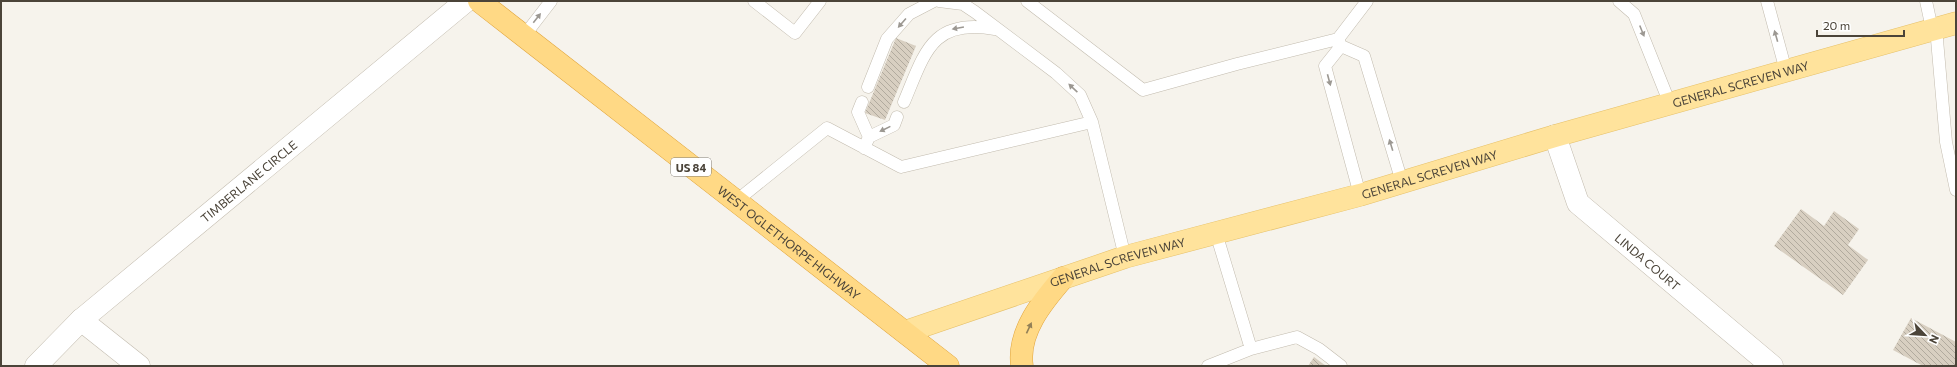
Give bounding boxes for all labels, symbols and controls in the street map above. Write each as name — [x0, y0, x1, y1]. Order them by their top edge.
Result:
scale bar — [1817, 12, 1904, 38]
one-way arrow — [533, 13, 542, 24]
one-way arrow — [897, 17, 906, 28]
text: 20 m — [1823, 18, 1850, 32]
one-way arrow — [952, 25, 964, 31]
one-way arrow — [1639, 26, 1645, 38]
one-way arrow — [1773, 30, 1779, 42]
street label: GENERAL SCREVEN WAY — [1671, 58, 1811, 110]
one-way arrow — [1326, 74, 1332, 86]
one-way arrow — [1068, 83, 1078, 93]
one-way arrow — [880, 126, 891, 132]
street label: TIMBERLANE CIRCLE — [198, 137, 300, 225]
one-way arrow — [1388, 139, 1394, 151]
street label: GENERAL SCREVEN WAY — [1360, 147, 1499, 201]
road number: US 84 — [671, 158, 711, 176]
street label: WEST OGLETHORPE HIGHWAY — [715, 182, 863, 302]
street label: LINDA COURT — [1612, 230, 1683, 293]
street label: GENERAL SCREVEN WAY — [1048, 234, 1187, 289]
north arrow — [1905, 315, 1945, 355]
one-way arrow — [1026, 323, 1032, 334]
text: N — [1927, 333, 1942, 346]

